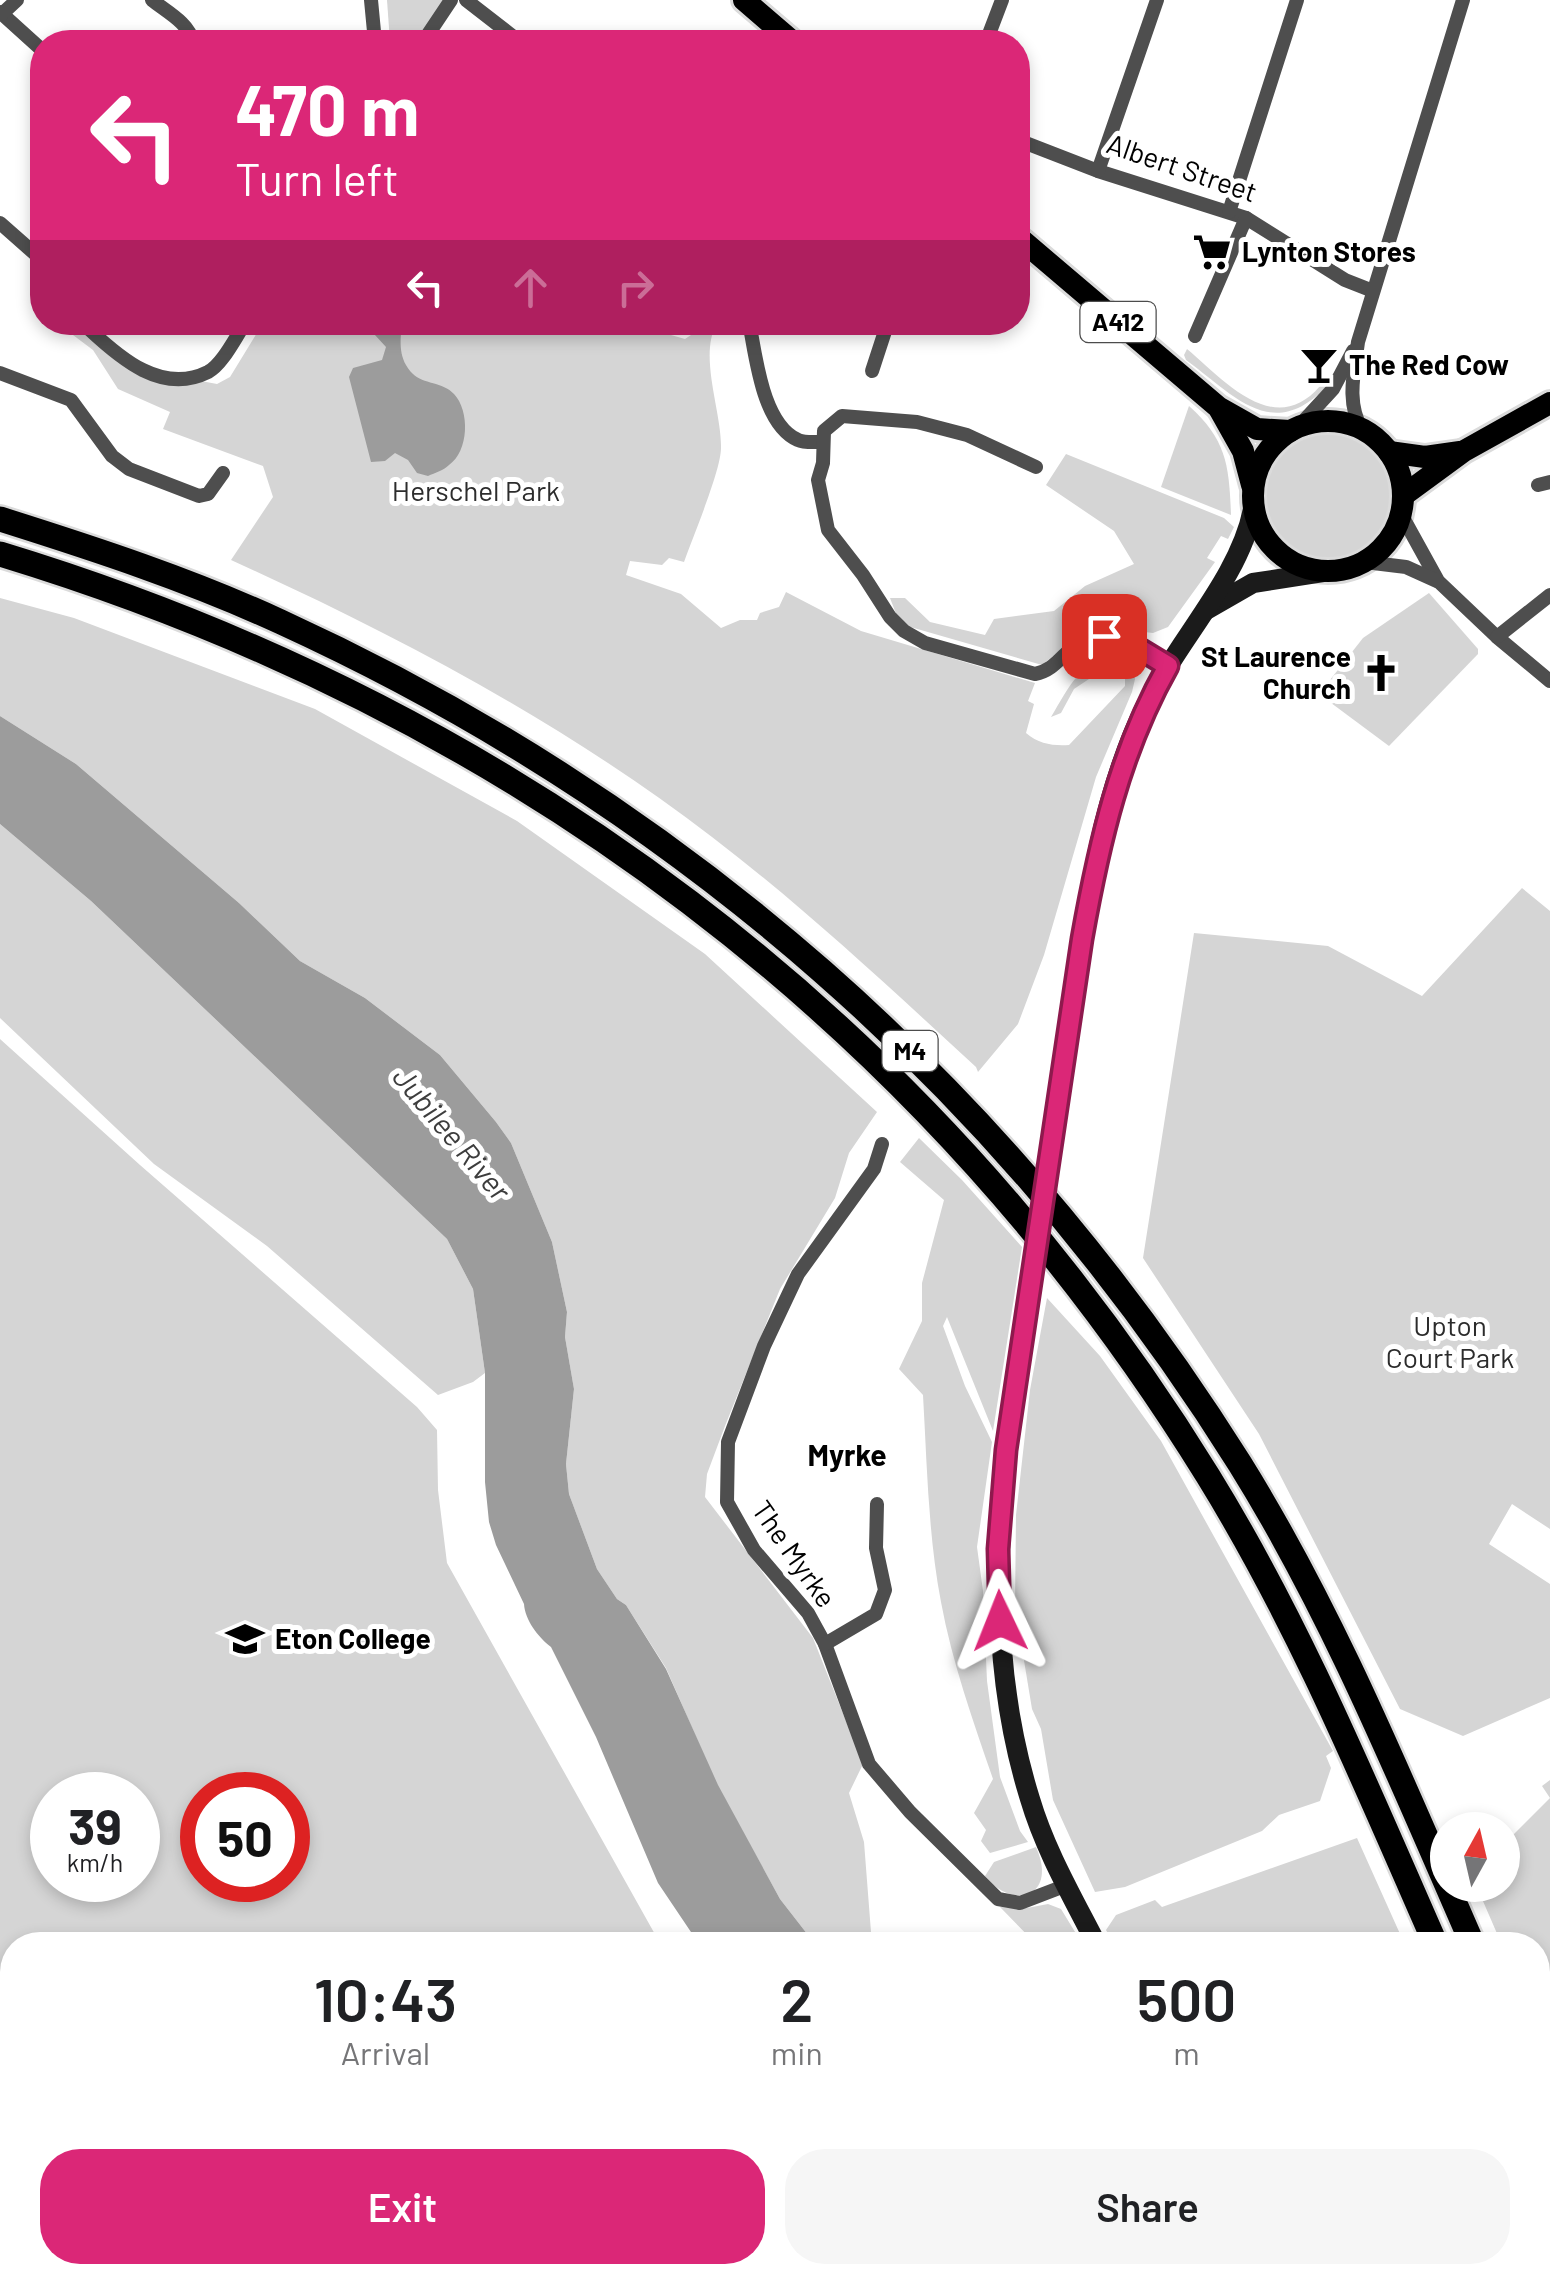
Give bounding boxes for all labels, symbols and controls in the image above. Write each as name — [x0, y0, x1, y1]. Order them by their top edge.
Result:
text: 470 m — [235, 66, 419, 150]
icon: left — [70, 70, 200, 200]
street label: Albert Street — [1103, 126, 1262, 209]
text: Turn left — [235, 151, 399, 205]
supermarket icon: Lynton Stores — [1191, 231, 1233, 273]
place label: Lynton Stores — [1242, 234, 1416, 268]
icon: left — [398, 260, 453, 315]
icon: ahead — [503, 260, 558, 315]
icon: right — [608, 260, 663, 315]
road number: A412 — [1080, 302, 1156, 342]
bar icon: The Red Cow — [1298, 344, 1340, 386]
place label: The Red Cow — [1349, 347, 1509, 381]
park label: Herschel Park — [392, 473, 560, 507]
pin — [1062, 594, 1147, 679]
icon: arrive — [1077, 609, 1132, 664]
place label: St Laurence Church — [1201, 639, 1351, 705]
church icon: St Laurence Church — [1360, 652, 1402, 694]
road number: M4 — [882, 1031, 938, 1071]
water label: Jubilee River — [386, 1058, 520, 1208]
park label: Upton Court Park — [1386, 1308, 1514, 1374]
district label: Myrke — [807, 1436, 887, 1472]
street label: The Myrke — [746, 1493, 844, 1614]
position arrow — [948, 1569, 1052, 1673]
school or university icon: Eton College — [224, 1618, 266, 1660]
place label: Eton College — [275, 1621, 431, 1655]
speed limit sign: 50 — [180, 1772, 310, 1902]
text: 39 — [68, 1795, 122, 1855]
north arrow — [1430, 1812, 1520, 1902]
map controls — [1430, 1812, 1520, 1902]
text: km/h — [67, 1847, 123, 1877]
text: 10:43 — [314, 1962, 457, 2034]
text: 2 — [780, 1962, 813, 2034]
text: 500 — [1136, 1962, 1236, 2034]
text: Arrival — [341, 2033, 430, 2071]
text: min — [771, 2033, 823, 2071]
text: m — [1173, 2033, 1200, 2071]
button: Exit — [40, 2149, 765, 2264]
button: Share — [785, 2149, 1510, 2264]

